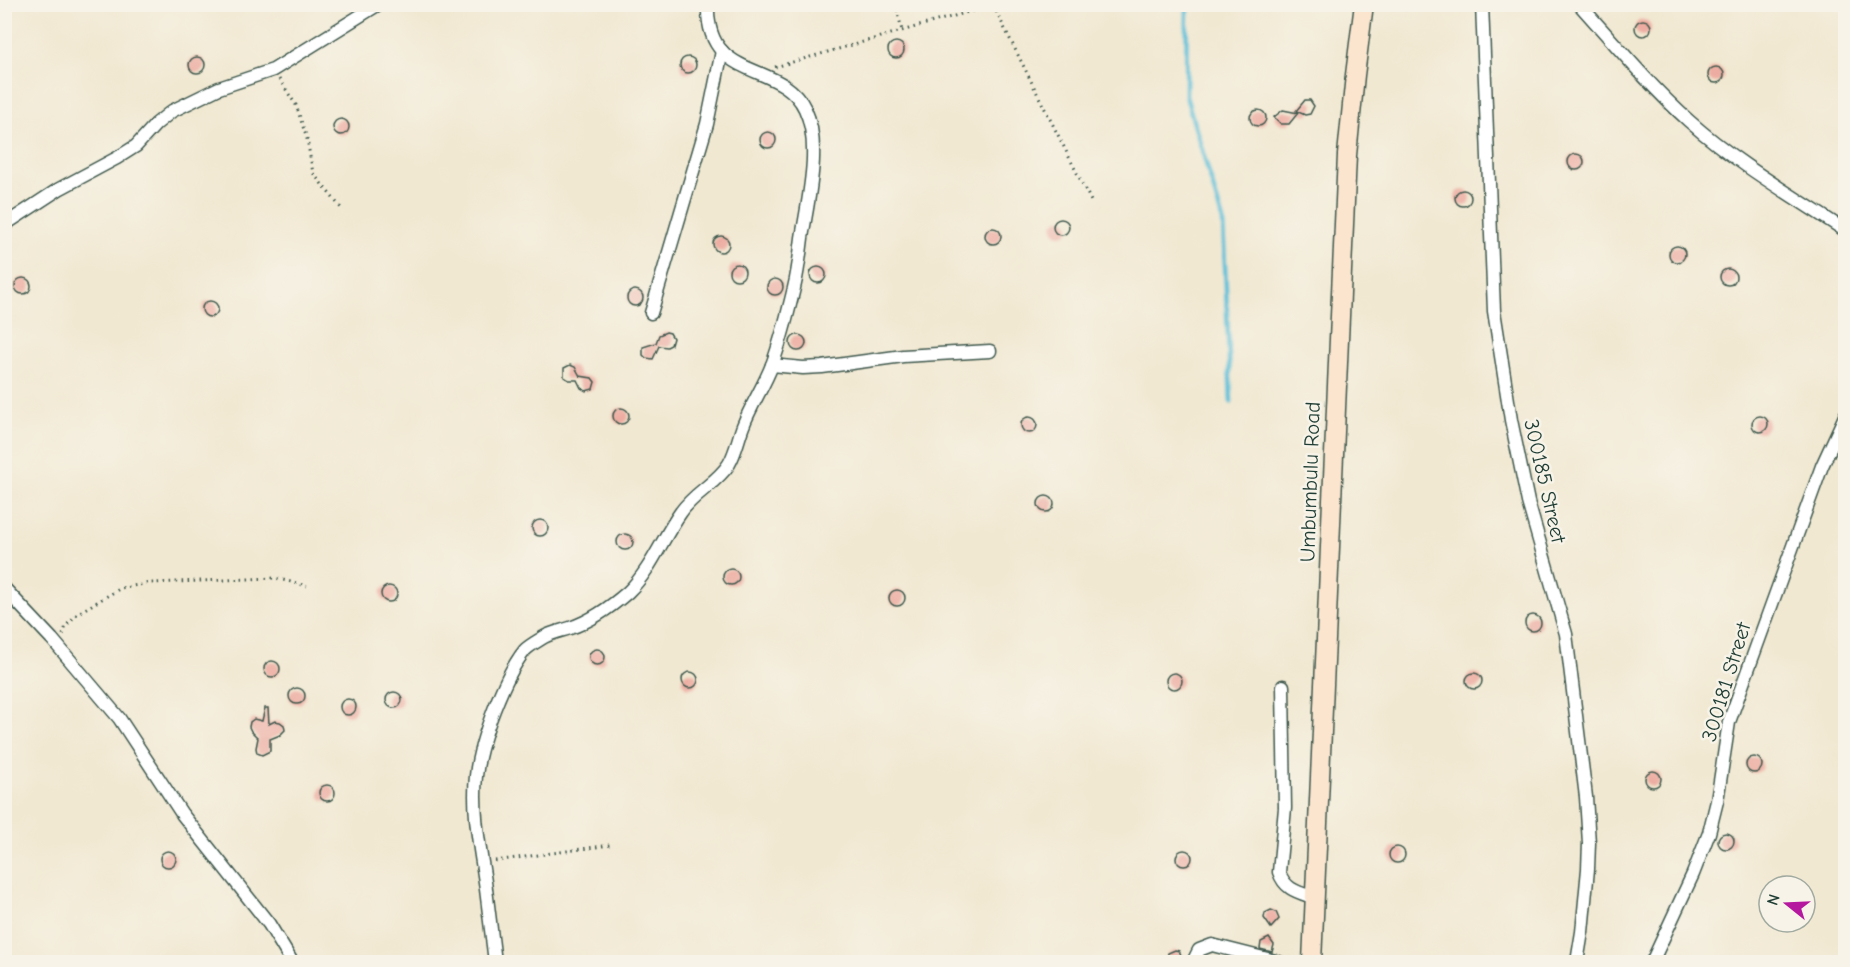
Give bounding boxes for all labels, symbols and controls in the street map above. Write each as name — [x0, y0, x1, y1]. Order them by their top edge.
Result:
street label: Umbumbulu Road — [1295, 401, 1325, 563]
street label: 300185 Street — [1519, 417, 1571, 546]
street label: 300181 Street — [1697, 619, 1756, 744]
north arrow — [1757, 874, 1817, 934]
text: N — [1764, 892, 1784, 907]

